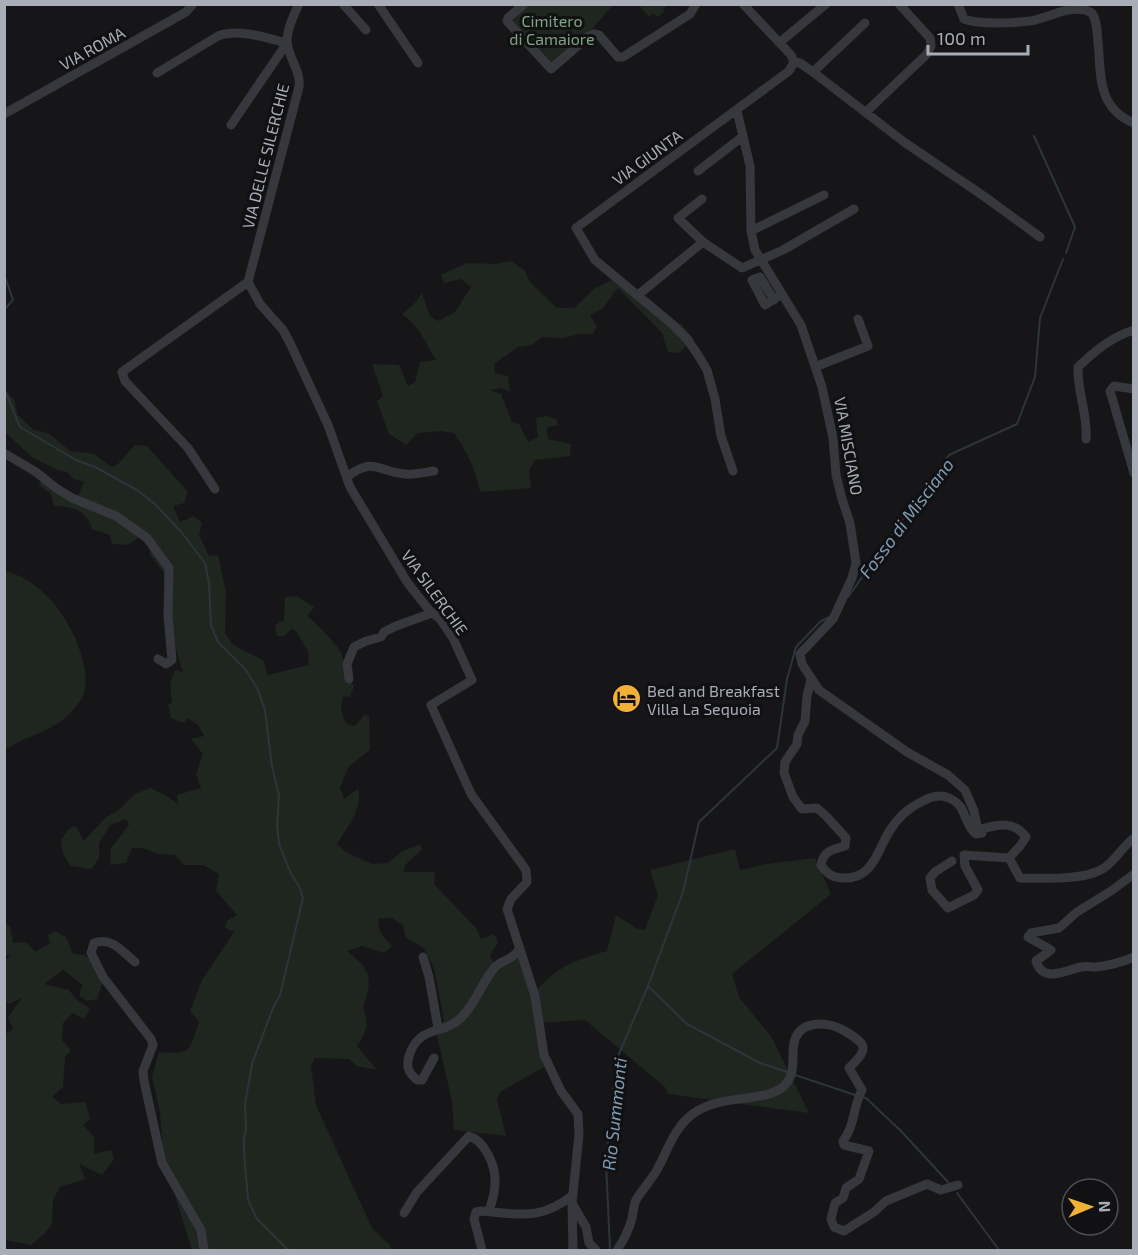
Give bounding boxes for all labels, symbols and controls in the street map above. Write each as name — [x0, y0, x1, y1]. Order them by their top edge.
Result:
park label: Cimitero di Camaiore — [509, 11, 595, 48]
scale bar — [928, 18, 1028, 56]
street label: VIA ROMA — [56, 22, 128, 74]
text: 100 m — [937, 27, 986, 49]
street label: VIA DELLE SILERCHIE — [238, 81, 292, 231]
street label: VIA GIUNTA — [608, 125, 686, 189]
street label: VIA MISCIANO — [831, 395, 867, 497]
water label: Fosso di Misciano — [854, 454, 958, 582]
street label: VIA SILERCHIE — [398, 546, 472, 638]
place label: Bed and Breakfast Villa La Sequoia — [647, 681, 780, 718]
hotel icon: Bed and Breakfast Villa La Sequoia — [610, 683, 642, 715]
water label: Rio Summonti — [597, 1056, 631, 1171]
north arrow — [1060, 1177, 1120, 1237]
text: N — [1096, 1200, 1115, 1213]

